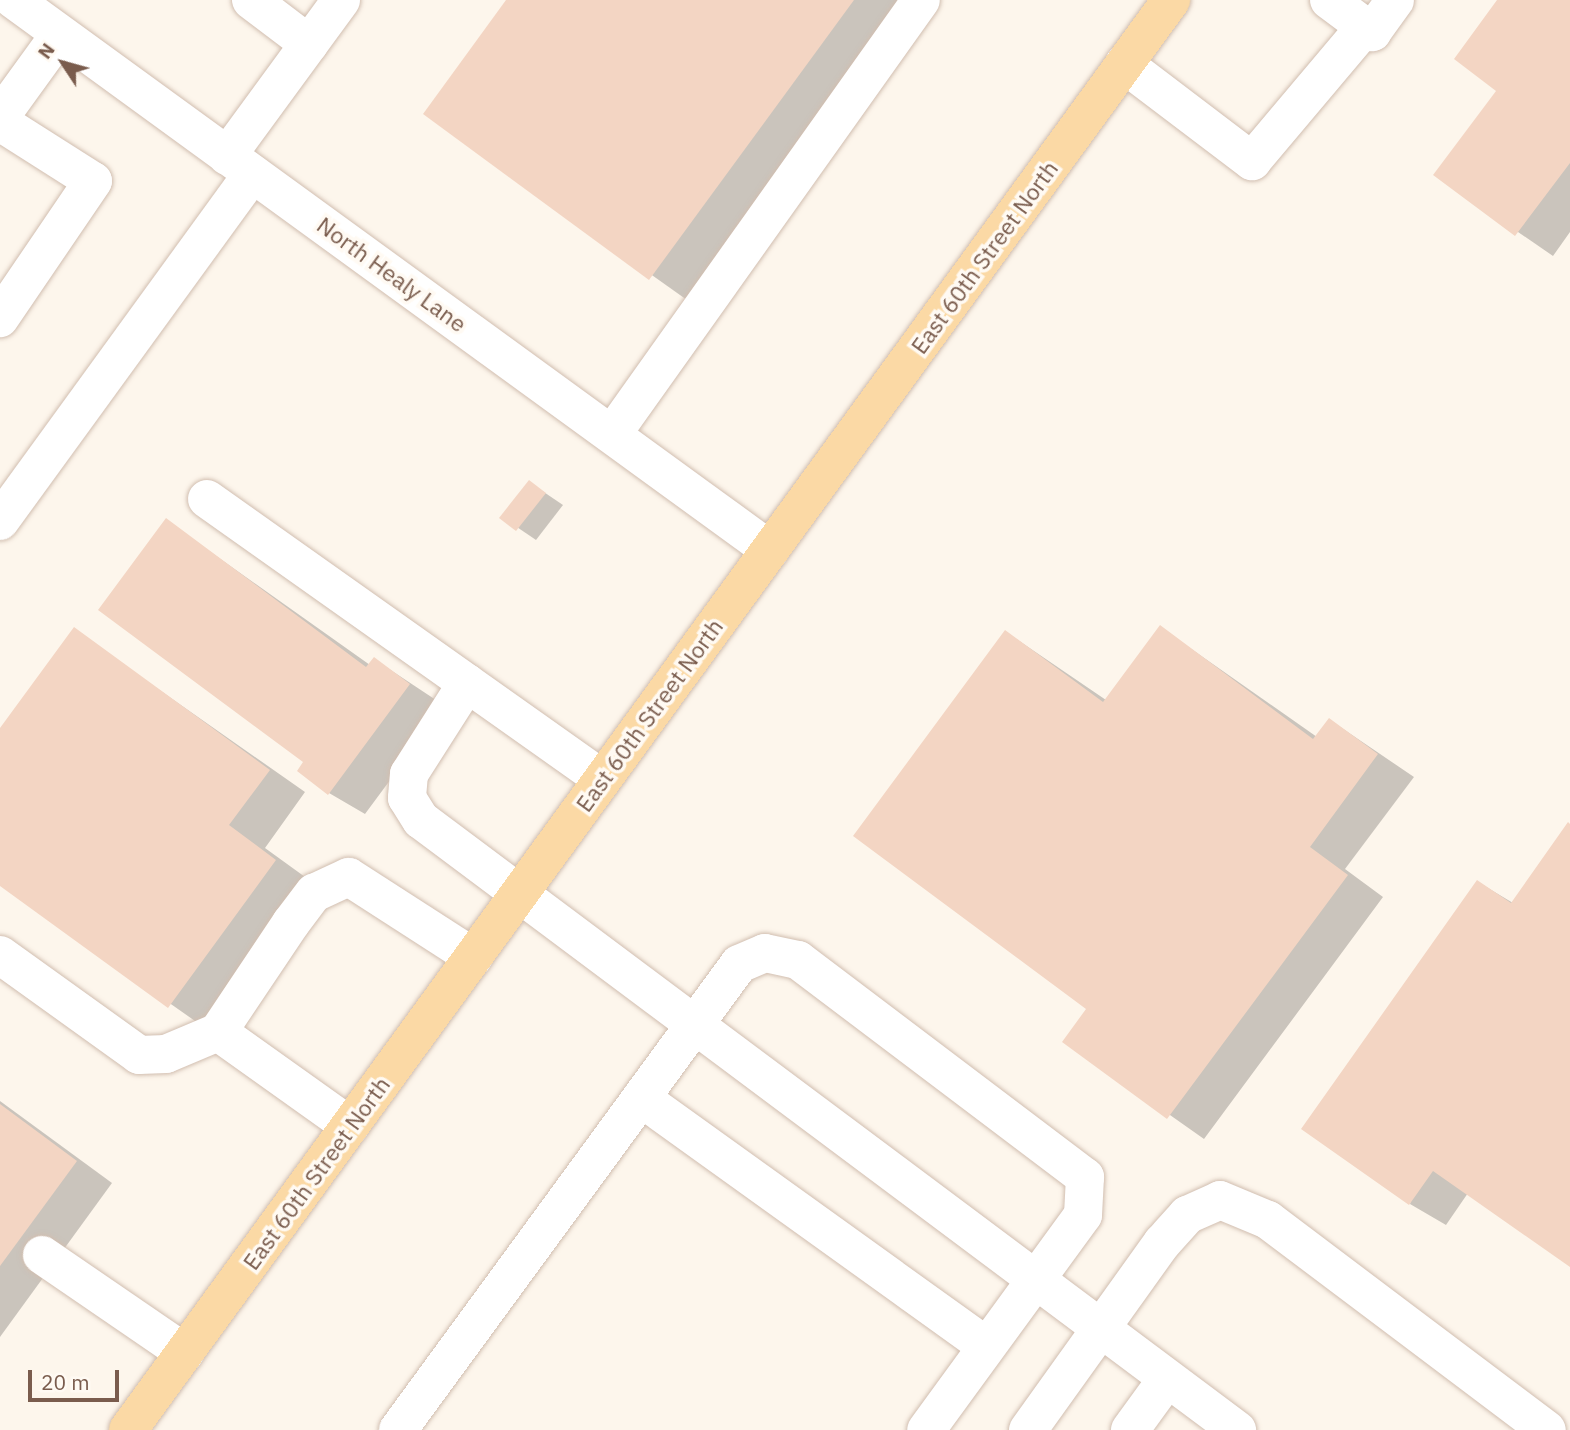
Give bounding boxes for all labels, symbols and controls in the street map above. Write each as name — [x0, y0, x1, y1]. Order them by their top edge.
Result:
north arrow — [28, 28, 98, 98]
text: N — [32, 38, 60, 63]
street label: East 60th Street North — [905, 155, 1063, 359]
street label: North Healy Lane — [312, 211, 472, 337]
street label: East 60th Street North — [570, 613, 728, 817]
street label: East 60th Street North — [237, 1071, 395, 1275]
scale bar — [32, 1356, 122, 1400]
text: 20 m — [41, 1368, 90, 1396]

